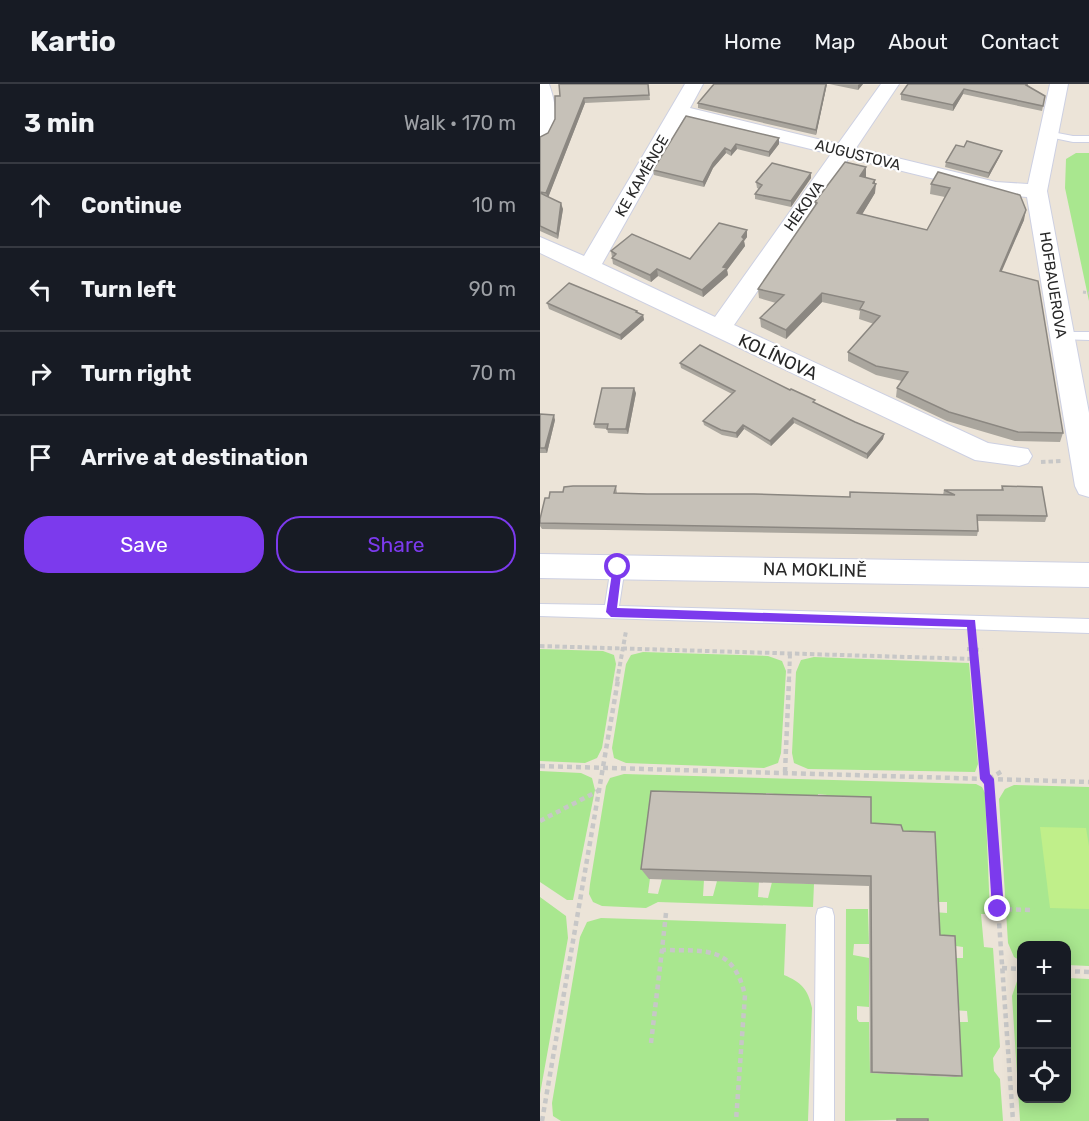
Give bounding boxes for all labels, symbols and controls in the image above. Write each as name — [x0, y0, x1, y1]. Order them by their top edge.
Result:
text: Kartio — [30, 25, 116, 58]
text: Home — [724, 29, 781, 54]
text: Map — [814, 29, 855, 54]
text: About — [888, 29, 948, 54]
text: Contact — [981, 29, 1059, 54]
text: 3 min — [24, 108, 95, 139]
text: Walk · 170 m — [404, 111, 516, 135]
street label: KE KAMÉNCE — [611, 132, 673, 220]
street label: AUGUSTOVA — [813, 136, 903, 174]
street label: HEKOVA — [780, 177, 828, 235]
icon: ahead — [24, 189, 57, 222]
text: Continue — [81, 192, 182, 219]
text: 10 m — [472, 193, 516, 217]
street label: HOFBAUEROVA — [1036, 230, 1070, 340]
icon: left — [24, 273, 57, 306]
text: Turn left — [81, 276, 176, 303]
text: 90 m — [469, 277, 516, 301]
street label: KOLÍNOVA — [735, 329, 821, 385]
icon: right — [24, 357, 57, 390]
text: Turn right — [81, 360, 191, 387]
text: 70 m — [470, 361, 516, 385]
icon: arrive — [24, 441, 57, 474]
text: Arrive at destination — [81, 444, 308, 471]
button: Save — [24, 516, 264, 573]
button: Share — [276, 516, 516, 573]
route start — [604, 553, 630, 579]
street label: NA MOKLINĚ — [763, 558, 867, 582]
route end — [984, 895, 1010, 921]
map controls — [1017, 941, 1071, 1103]
button: + — [1017, 941, 1071, 995]
button: − — [1017, 995, 1071, 1049]
button: locate — [1017, 1049, 1071, 1103]

